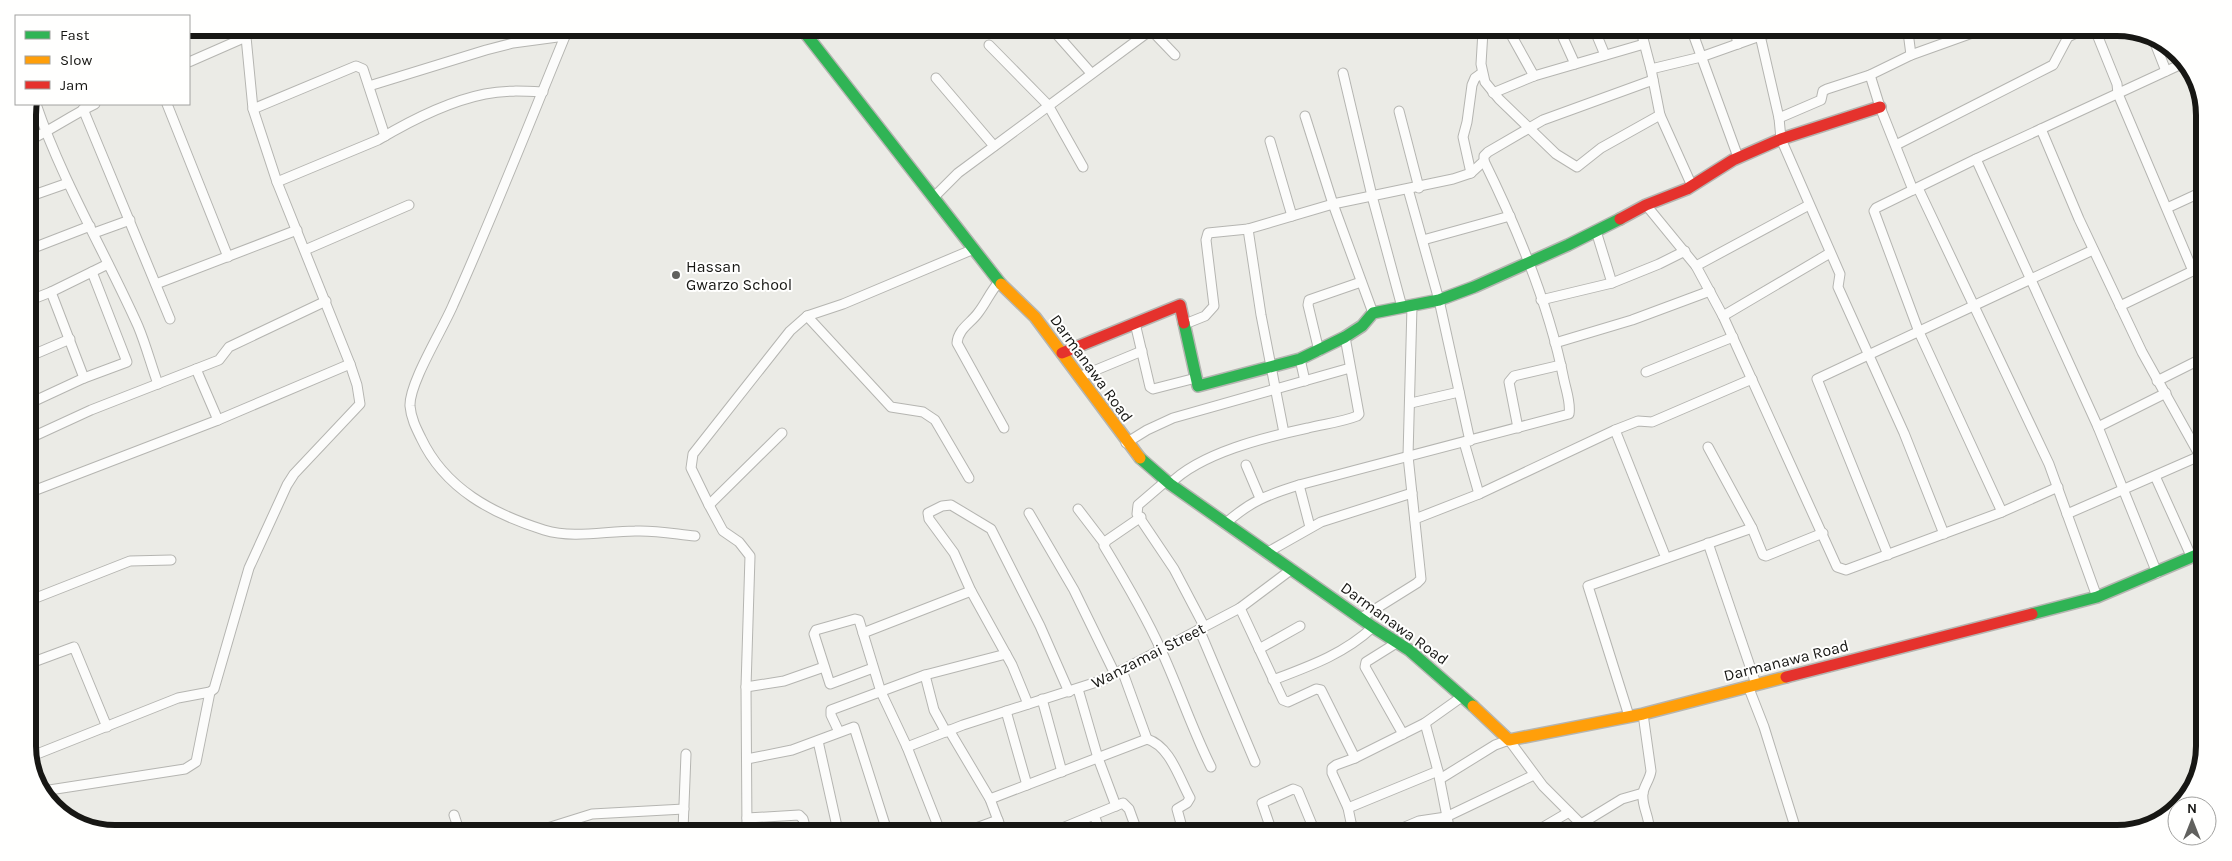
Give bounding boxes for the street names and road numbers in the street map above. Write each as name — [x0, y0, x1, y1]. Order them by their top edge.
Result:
street label: Darmanawa Road — [1046, 311, 1137, 426]
street label: Darmanawa Road — [1337, 578, 1452, 669]
street label: Wanzamai Street — [1088, 619, 1208, 692]
street label: Darmanawa Road — [1722, 636, 1851, 685]

